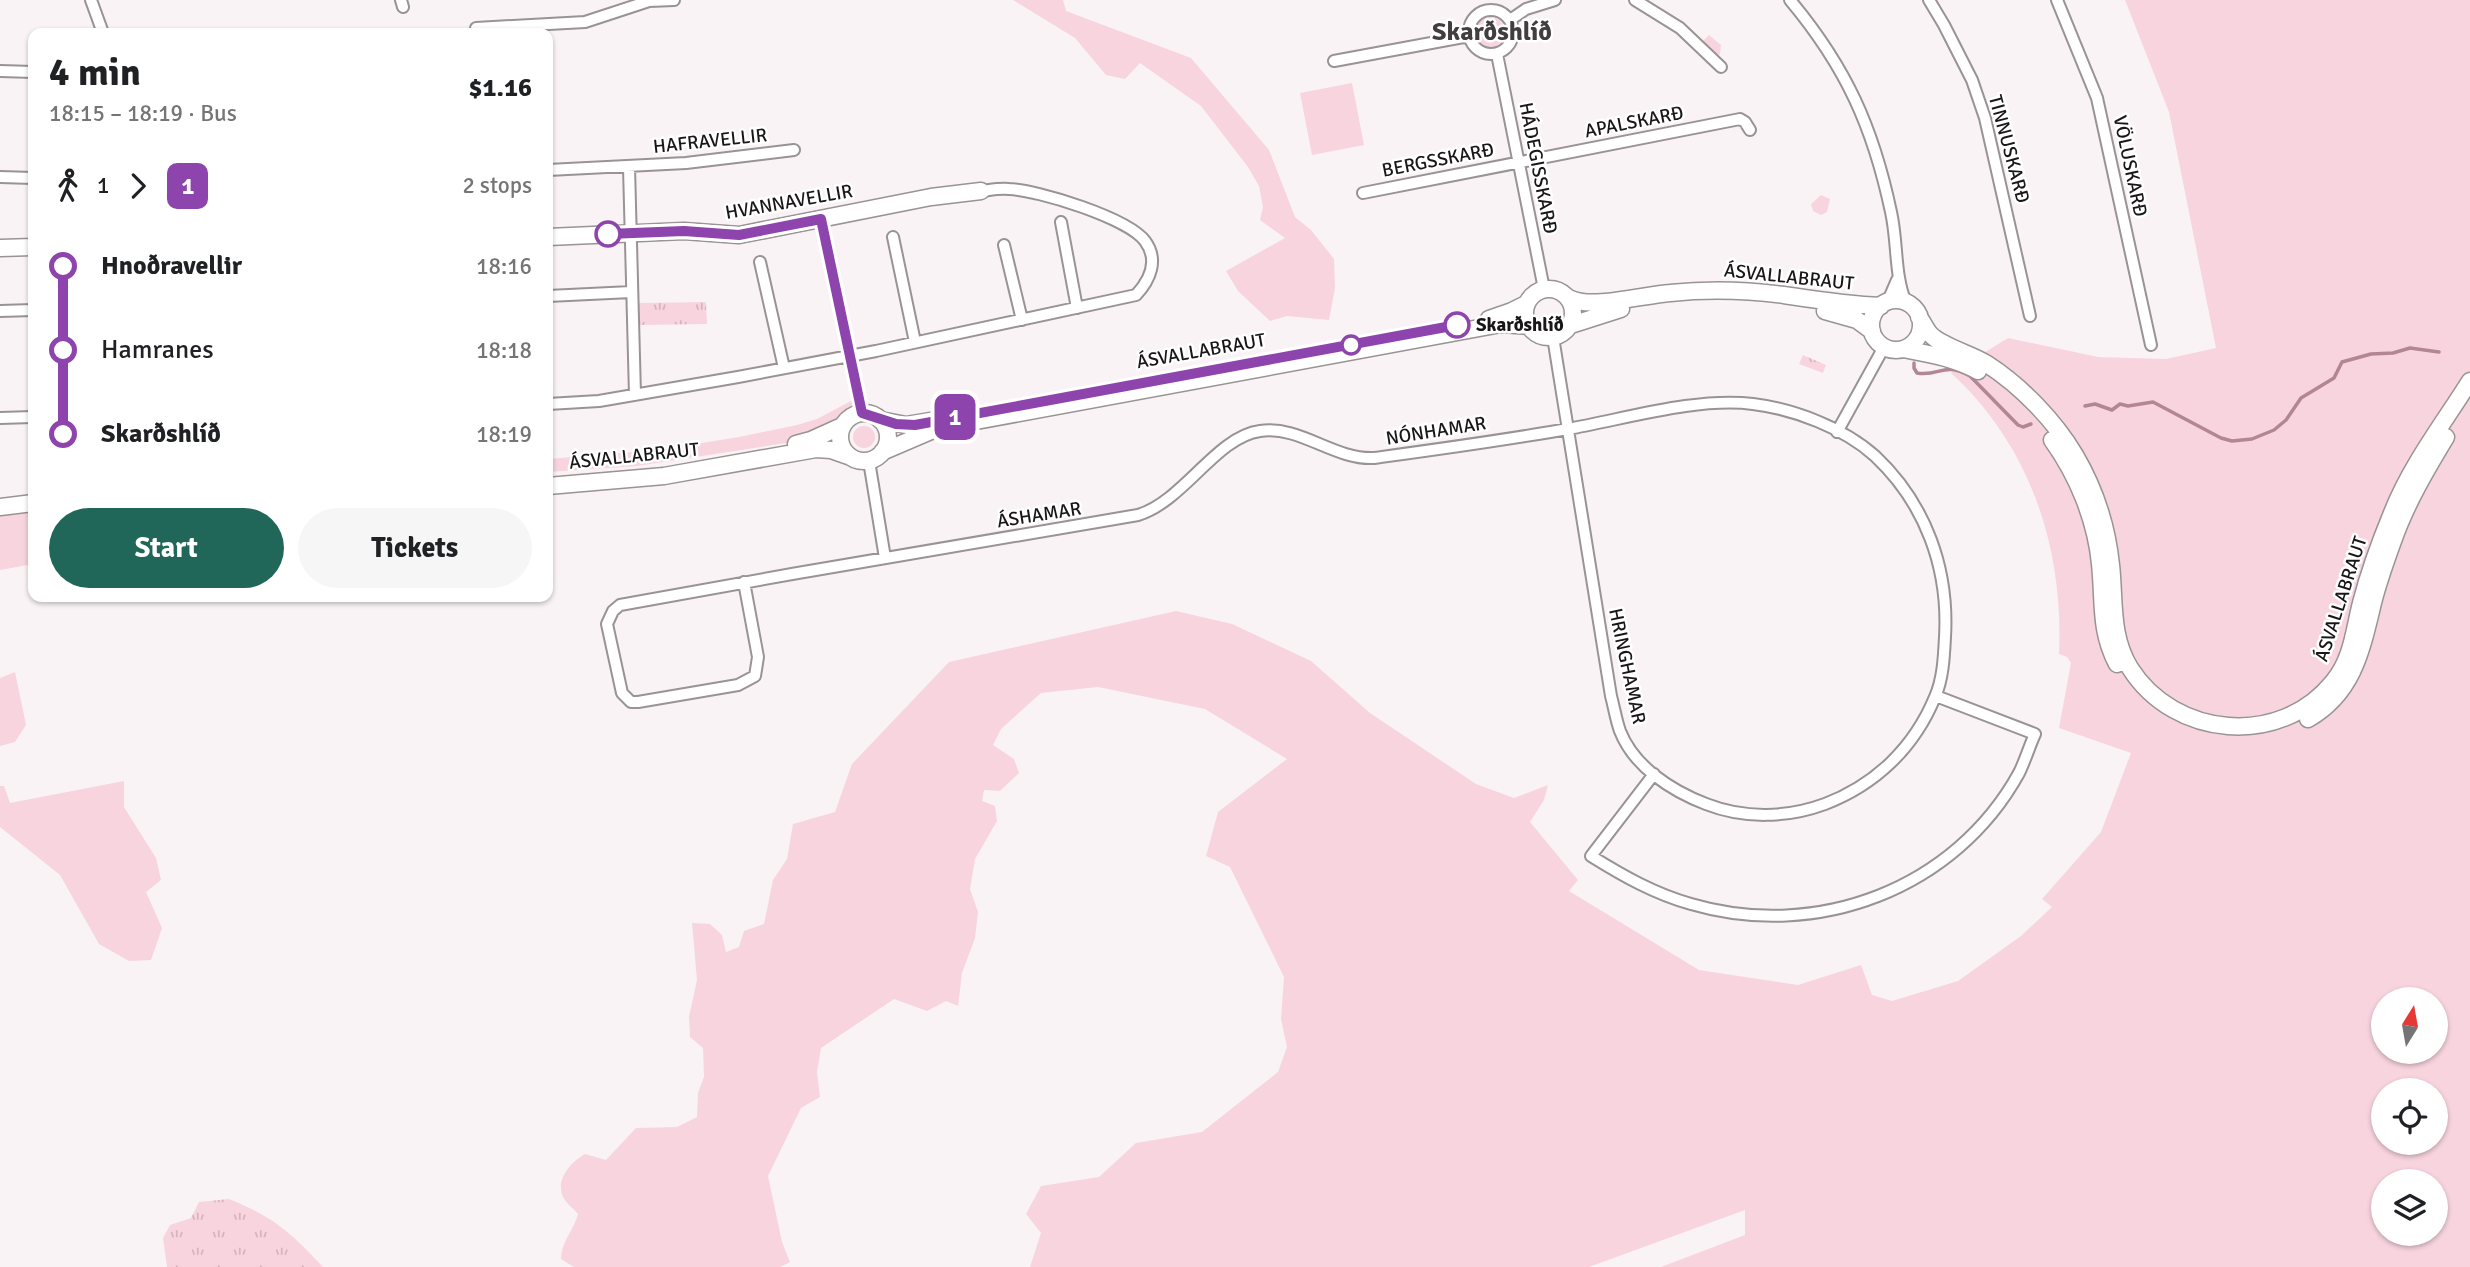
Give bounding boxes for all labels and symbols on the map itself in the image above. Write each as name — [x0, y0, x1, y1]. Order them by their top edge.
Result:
district label: Skarðshlíð — [1432, 16, 1552, 48]
street label: TINNUSKARÐ — [1983, 92, 2035, 206]
street label: HÁDEGISSKARÐ — [1514, 100, 1562, 236]
street label: APALSKARÐ — [1583, 101, 1685, 143]
street label: VÖLUSKARÐ — [2108, 113, 2152, 219]
street label: HAFRAVELLIR — [652, 123, 768, 159]
street label: BERGSSKARÐ — [1380, 137, 1496, 183]
street label: HVANNAVELLIR — [723, 179, 855, 225]
unlabelled marker — [595, 221, 621, 247]
street label: ÁSVALLABRAUT — [1723, 258, 1856, 296]
marker: Skarðshlíð — [1444, 312, 1470, 338]
place label: Skarðshlíð — [1476, 313, 1564, 337]
street label: ÁSVALLABRAUT — [1135, 328, 1268, 374]
unlabelled marker — [1341, 335, 1361, 355]
line badge: 1 — [932, 394, 978, 440]
street label: NÓNHAMAR — [1384, 411, 1488, 451]
street label: ÁSVALLABRAUT — [568, 437, 701, 475]
street label: ÁSHAMAR — [995, 497, 1083, 533]
street label: ÁSVALLABRAUT — [2309, 533, 2373, 665]
street label: HRINGHAMAR — [1603, 606, 1651, 726]
north arrow — [2371, 987, 2448, 1064]

